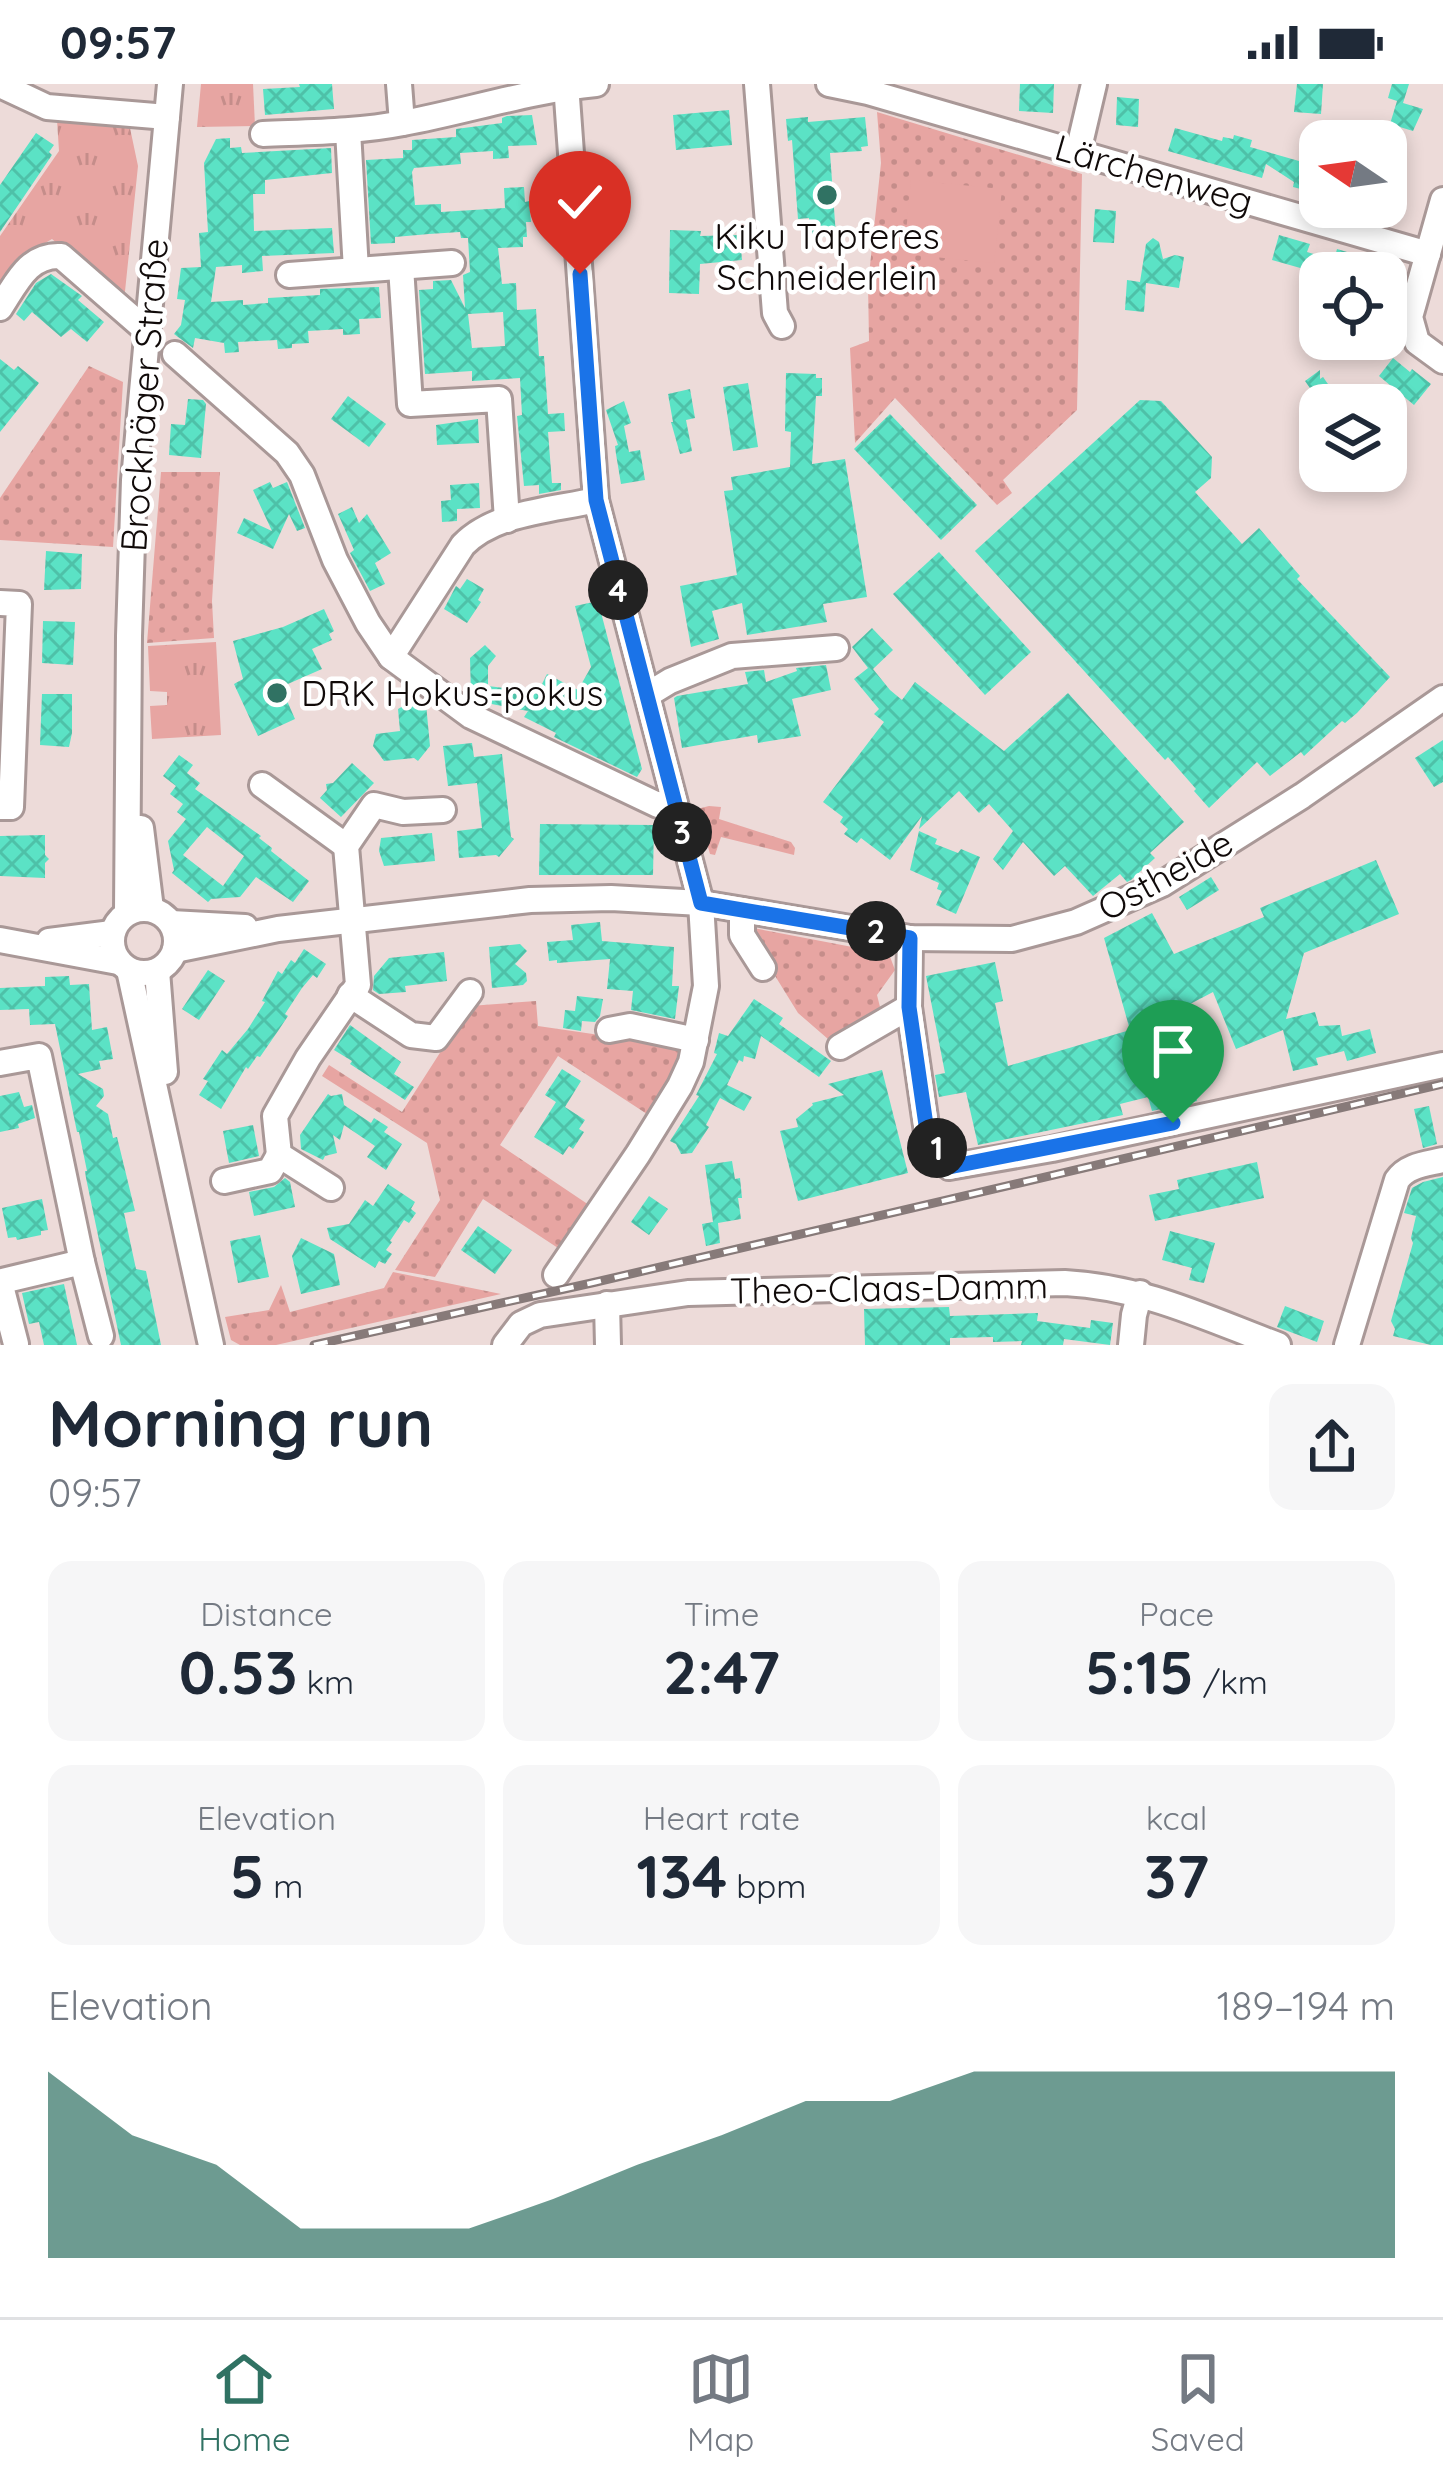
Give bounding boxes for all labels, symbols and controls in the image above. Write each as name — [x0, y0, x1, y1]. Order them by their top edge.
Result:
text: 09:57 — [60, 14, 176, 70]
north arrow — [1299, 120, 1407, 228]
map controls — [1299, 120, 1407, 492]
street label: Lärchenweg — [1050, 124, 1258, 223]
pin — [529, 151, 631, 274]
icon: check — [547, 169, 613, 235]
marker: Kiku Tapferes Schneiderlein — [814, 182, 840, 208]
place label: Kiku Tapferes Schneiderlein — [714, 213, 940, 299]
street label: Brockhäger Straße — [110, 237, 177, 553]
button: locate — [1299, 252, 1407, 360]
button: layers — [1299, 384, 1407, 492]
pin: 4 — [588, 560, 648, 620]
text: 4 — [608, 569, 628, 610]
place label: DRK Hokus-pokus — [301, 670, 603, 715]
marker: DRK Hokus-pokus — [264, 680, 290, 706]
pin: 3 — [652, 802, 712, 862]
text: 3 — [673, 811, 691, 852]
street label: Ostheide — [1089, 819, 1240, 930]
pin: 2 — [846, 901, 906, 961]
text: 2 — [867, 910, 885, 951]
pin — [1122, 1000, 1224, 1123]
icon: arrive — [1140, 1018, 1206, 1084]
pin: 1 — [907, 1118, 967, 1178]
text: 1 — [931, 1127, 943, 1168]
street label: Theo-Claas-Damm — [729, 1262, 1049, 1313]
text: Morning run — [48, 1381, 433, 1464]
button: share — [1269, 1384, 1395, 1510]
text: 09:57 — [48, 1468, 142, 1517]
text: Distance — [200, 1593, 333, 1634]
text: Time — [684, 1593, 759, 1634]
text: Pace — [1139, 1593, 1214, 1634]
text: 0.53 — [179, 1634, 297, 1709]
text: 2:47 — [663, 1634, 780, 1709]
text: 5:15 — [1085, 1634, 1194, 1709]
text: km — [297, 1661, 354, 1702]
text: /km — [1194, 1661, 1268, 1702]
text: Elevation — [197, 1797, 336, 1838]
text: Heart rate — [643, 1797, 800, 1838]
text: kcal — [1146, 1797, 1207, 1838]
text: 5 — [230, 1838, 264, 1913]
text: 134 — [637, 1838, 727, 1913]
text: 37 — [1144, 1838, 1209, 1913]
text: m — [264, 1865, 303, 1906]
text: bpm — [727, 1865, 806, 1906]
text: Elevation — [48, 1981, 212, 2030]
text: 189–194 m — [1217, 1981, 1395, 2030]
tab: Home — [198, 2346, 291, 2459]
tab: Map — [687, 2346, 754, 2459]
tab: Saved — [1151, 2346, 1245, 2459]

